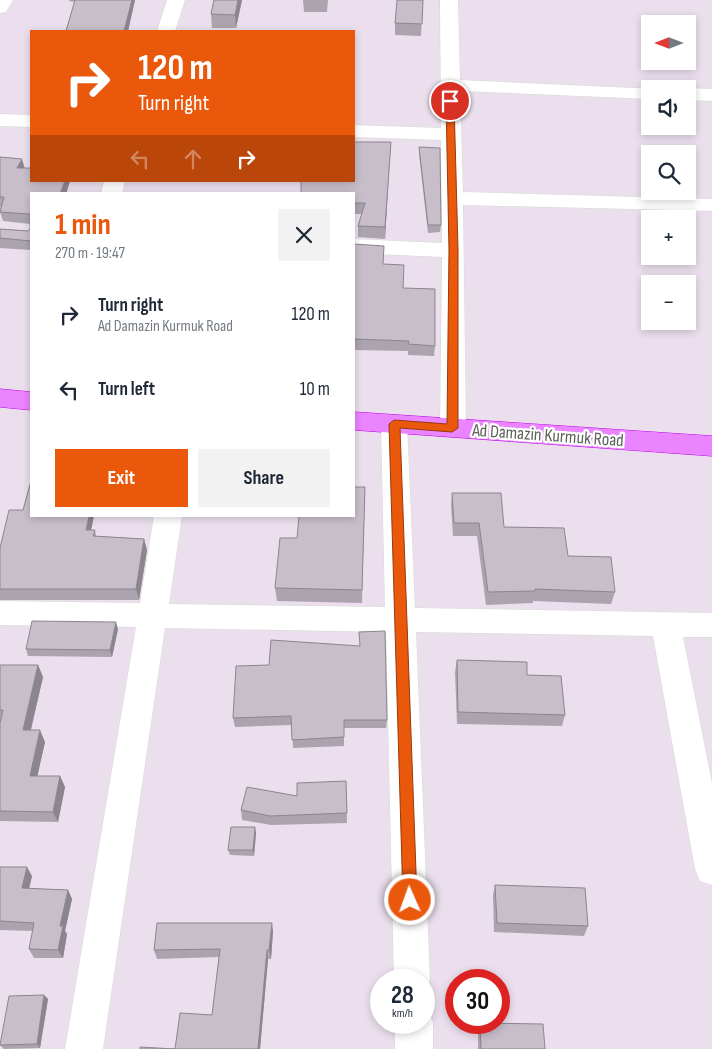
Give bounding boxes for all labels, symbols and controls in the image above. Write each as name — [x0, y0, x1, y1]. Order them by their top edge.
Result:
north arrow — [641, 15, 696, 70]
map controls — [641, 15, 696, 330]
text: 120 m — [138, 47, 213, 90]
icon: right — [55, 50, 120, 115]
pin — [429, 80, 471, 122]
button: sound — [641, 80, 696, 135]
icon: arrive — [436, 87, 464, 115]
text: Turn right — [138, 90, 209, 117]
icon: left — [126, 145, 154, 173]
icon: ahead — [179, 145, 207, 173]
icon: right — [232, 145, 260, 173]
button: search — [641, 145, 696, 200]
text: 1 min — [55, 207, 111, 243]
button: close — [278, 209, 330, 261]
button: + — [641, 210, 696, 265]
text: 270 m · 19:47 — [55, 244, 125, 263]
button: − — [641, 275, 696, 330]
text: Turn right — [98, 294, 163, 317]
icon: right — [55, 301, 83, 329]
text: 120 m — [292, 303, 330, 326]
text: Ad Damazin Kurmuk Road — [98, 317, 233, 336]
icon: left — [55, 376, 83, 404]
text: Turn left — [98, 378, 155, 401]
text: 10 m — [300, 378, 330, 401]
street label: Ad Damazin Kurmuk Road — [471, 420, 624, 451]
button: Exit — [55, 449, 188, 507]
button: Share — [198, 449, 330, 507]
position arrow — [383, 873, 435, 925]
speed limit sign: 30 — [445, 969, 510, 1034]
text: 28 — [391, 980, 414, 1011]
text: km/h — [392, 1006, 413, 1021]

